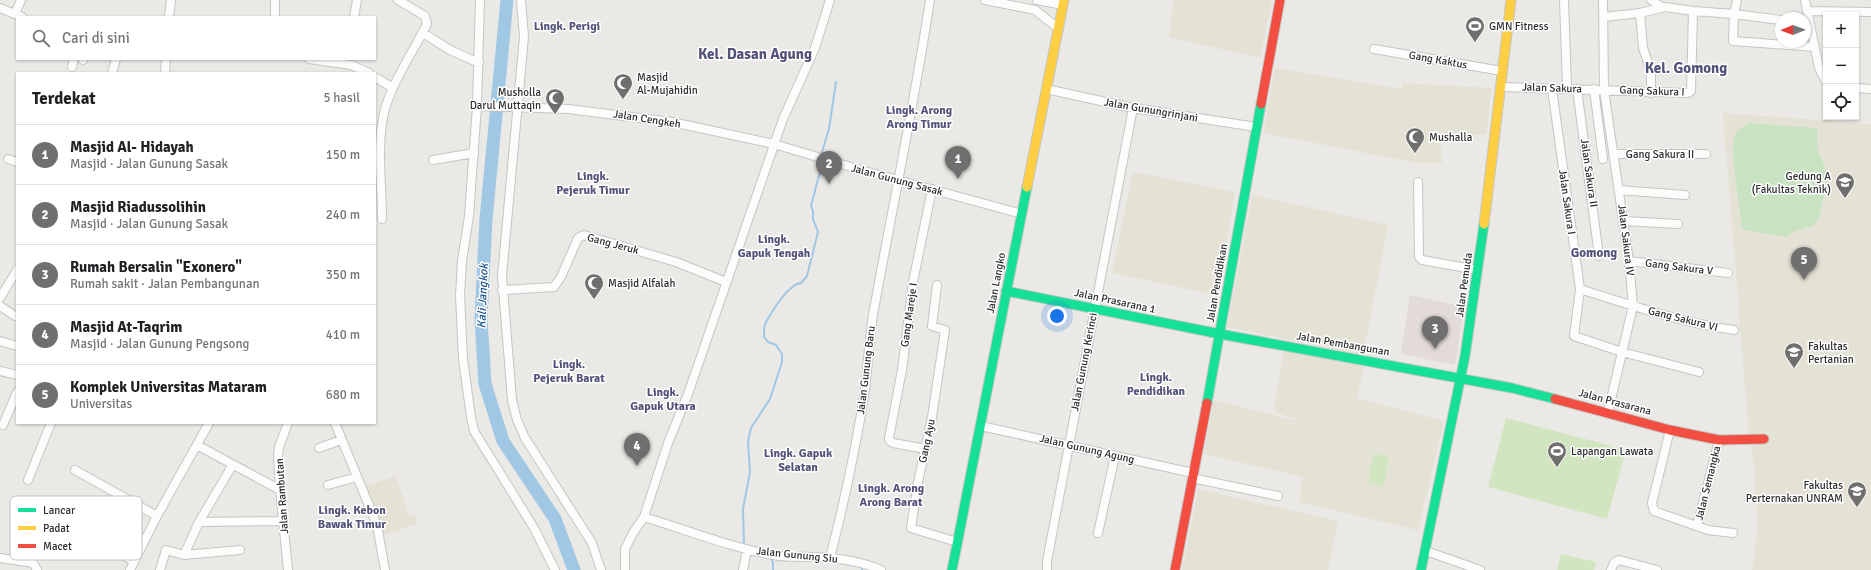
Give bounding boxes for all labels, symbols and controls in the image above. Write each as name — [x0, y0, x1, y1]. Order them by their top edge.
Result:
north arrow — [1775, 12, 1811, 48]
map controls — [1823, 12, 1859, 120]
button: + — [1823, 12, 1859, 48]
sports icon: GMN Fitness — [1464, 15, 1486, 43]
search box — [16, 16, 376, 60]
district label: Lingk. Perigi — [534, 19, 600, 34]
place label: GMN Fitness — [1489, 20, 1549, 33]
icon: search — [30, 27, 52, 49]
text: Cari di sini — [62, 29, 130, 47]
district label: Kel. Dasan Agung — [698, 45, 812, 63]
street label: Gang Kaktus — [1408, 48, 1468, 72]
button: − — [1823, 48, 1859, 84]
district label: Kel. Gomong — [1645, 59, 1727, 77]
place label: Masjid Al-Mujahidin — [637, 71, 698, 97]
mosque icon: Masjid Al-Mujahidin — [612, 72, 634, 100]
street label: Jalan Sakura — [1522, 80, 1583, 96]
street label: Gang Sakura I — [1619, 83, 1685, 99]
button: locate — [1823, 84, 1859, 120]
place label: Musholla Darul Muttaqin — [470, 86, 541, 112]
mosque icon: Musholla Darul Muttaqin — [544, 87, 566, 115]
text: Terdekat — [32, 88, 96, 109]
text: 5 hasil — [323, 90, 360, 106]
street label: Jalan Gunungrinjani — [1103, 95, 1199, 125]
district label: Lingk. Arong Arong Timur — [886, 103, 953, 132]
street label: Jalan Cengkeh — [612, 107, 682, 131]
mosque icon: Mushalla — [1404, 126, 1426, 154]
place label: Mushalla — [1429, 131, 1473, 144]
text: Masjid Al- Hidayah — [70, 138, 194, 156]
street label: Jalan Sakura II — [1578, 138, 1600, 208]
pin: 1 — [945, 146, 971, 179]
text: 1 — [41, 147, 49, 163]
text: 150 m — [326, 147, 360, 163]
street label: Gang Sakura II — [1626, 148, 1694, 161]
pin: 2 — [816, 151, 842, 184]
text: Masjid · Jalan Gunung Sasak — [70, 156, 228, 172]
street label: Jalan Gunung Sasak — [850, 162, 945, 199]
district label: Lingk. Pejeruk Timur — [556, 169, 630, 198]
street label: Jalan Sakura I — [1556, 169, 1578, 235]
place label: Gedung A (Fakultas Teknik) — [1752, 170, 1831, 196]
school or university icon: Gedung A (Fakultas Teknik) — [1834, 171, 1856, 199]
text: Masjid Riadussolihin — [70, 198, 206, 216]
street label: Jalan Sakura IV — [1615, 203, 1637, 277]
text: 2 — [41, 207, 49, 223]
text: 240 m — [326, 207, 360, 223]
text: Masjid · Jalan Gunung Sasak — [70, 216, 228, 232]
street label: Gang Jeruk — [586, 231, 641, 257]
district label: Lingk. Gapuk Tengah — [738, 232, 811, 261]
street label: Jalan Pendidikan — [1204, 243, 1230, 323]
district label: Gomong — [1571, 245, 1617, 261]
pin: 5 — [1791, 247, 1817, 280]
street label: Jalan Langko — [984, 251, 1008, 314]
street label: Jalan Pemuda — [1453, 251, 1475, 318]
street label: Gang Sakura V — [1644, 256, 1714, 278]
text: Rumah Bersalin "Exonero" — [70, 258, 242, 276]
water label: Kali Jangkok — [474, 262, 492, 329]
text: 3 — [41, 267, 49, 283]
text: 350 m — [326, 267, 360, 283]
mosque icon: Masjid Alfalah — [583, 272, 605, 300]
text: Rumah sakit · Jalan Pembangunan — [70, 276, 260, 292]
place label: Masjid Alfalah — [608, 277, 675, 290]
street label: Gang Mareje I — [898, 282, 920, 348]
street label: Jalan Prasarana 1 — [1073, 286, 1157, 316]
street label: Gang Sakura VI — [1647, 304, 1719, 334]
your location — [1047, 306, 1067, 326]
street label: Jalan Gunung Kerinci — [1068, 312, 1100, 412]
pin: 3 — [1422, 316, 1448, 349]
text: Masjid At-Taqrim — [70, 318, 182, 336]
street label: Jalan Gunung Baru — [854, 325, 878, 415]
text: 4 — [41, 327, 49, 343]
text: 410 m — [326, 327, 360, 343]
street label: Jalan Pembangunan — [1295, 329, 1391, 359]
text: Masjid · Jalan Gunung Pengsong — [70, 336, 249, 352]
place label: Fakultas Pertanian — [1808, 340, 1854, 366]
school or university icon: Fakultas Pertanian — [1783, 341, 1805, 369]
district label: Lingk. Pejeruk Barat — [533, 357, 605, 386]
district label: Lingk. Pendidikan — [1127, 370, 1186, 399]
text: Komplek Universitas Mataram — [70, 378, 267, 396]
district label: Lingk. Gapuk Utara — [630, 385, 696, 414]
street label: Jalan Prasarana — [1577, 386, 1653, 418]
text: 5 — [41, 387, 49, 403]
text: 680 m — [326, 387, 360, 403]
text: Universitas — [70, 396, 132, 412]
street label: Gang Ayu — [916, 418, 938, 464]
street label: Jalan Gunung Agung — [1038, 432, 1136, 466]
pin: 4 — [624, 433, 650, 466]
sports icon: Lapangan Lawata — [1546, 440, 1568, 468]
street label: Jalan Semangka — [1692, 444, 1724, 522]
place label: Lapangan Lawata — [1571, 445, 1654, 458]
district label: Lingk. Gapuk Selatan — [764, 446, 833, 475]
street label: Jalan Rambutan — [273, 458, 291, 534]
place label: Fakultas Perternakan UNRAM — [1746, 479, 1843, 505]
school or university icon: Fakultas Perternakan UNRAM — [1846, 480, 1868, 508]
district label: Lingk. Arong Arong Barat — [858, 481, 925, 510]
legend — [10, 496, 142, 560]
district label: Lingk. Kebon Bawak Timur — [318, 503, 386, 532]
text: Lancar — [43, 504, 75, 517]
text: Padat — [43, 522, 70, 535]
text: Macet — [43, 540, 72, 553]
street label: Jalan Gunung Siu — [756, 544, 838, 566]

